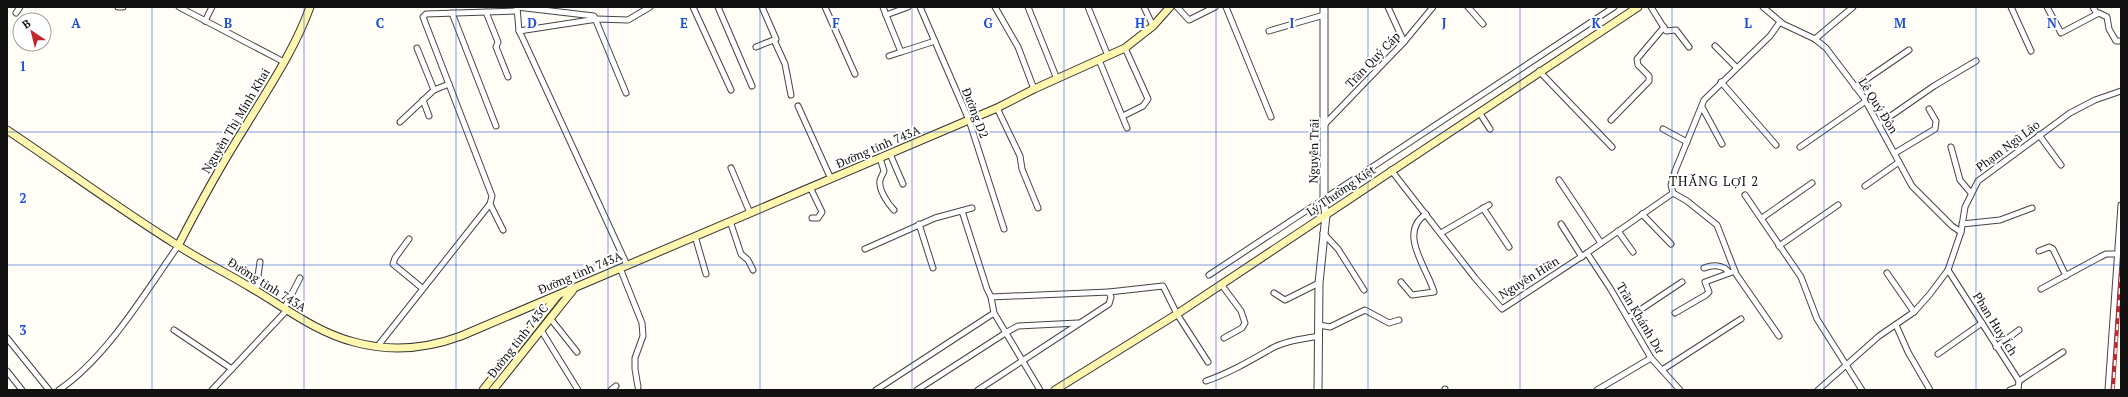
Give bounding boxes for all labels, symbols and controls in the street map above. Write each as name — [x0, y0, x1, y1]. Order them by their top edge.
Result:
north arrow — [12, 12, 52, 52]
text: A — [71, 14, 81, 32]
text: B — [224, 14, 232, 32]
text: C — [376, 14, 384, 32]
text: D — [527, 14, 537, 32]
text: E — [680, 14, 688, 32]
text: F — [832, 14, 840, 32]
text: G — [983, 14, 993, 32]
text: H — [1135, 14, 1145, 32]
text: I — [1290, 14, 1295, 32]
text: J — [1442, 14, 1447, 32]
text: K — [1591, 14, 1601, 32]
text: L — [1744, 14, 1752, 32]
text: M — [1894, 14, 1906, 32]
text: N — [2047, 14, 2057, 32]
text: B — [19, 16, 33, 32]
street label: Trần Quý Cáp — [1342, 28, 1403, 91]
text: 1 — [19, 57, 27, 75]
street label: Nguyễn Thị Minh Khai — [198, 65, 273, 176]
street label: Lê Quý Đôn — [1855, 75, 1901, 136]
street label: Đường D2 — [959, 86, 992, 140]
street label: Phạm Ngũ Lão — [1973, 116, 2043, 174]
street label: Nguyễn Trãi — [1305, 118, 1322, 184]
street label: Đường tỉnh 743A — [833, 122, 923, 171]
street label: Lý Thường Kiệt — [1303, 162, 1378, 219]
district label: THẮNG LỢI 2 — [1669, 172, 1759, 190]
text: 2 — [19, 189, 27, 207]
street label: Đường tỉnh 743A — [535, 248, 625, 297]
street label: Nguyễn Hiền — [1496, 253, 1562, 302]
street label: Đường tỉnh 743A — [225, 254, 310, 315]
street label: Trần Khánh Dư — [1613, 280, 1668, 356]
street label: Phan Huy Ích — [1970, 289, 2021, 358]
street label: Đường tỉnh 743C — [484, 301, 551, 381]
text: 3 — [19, 321, 27, 339]

